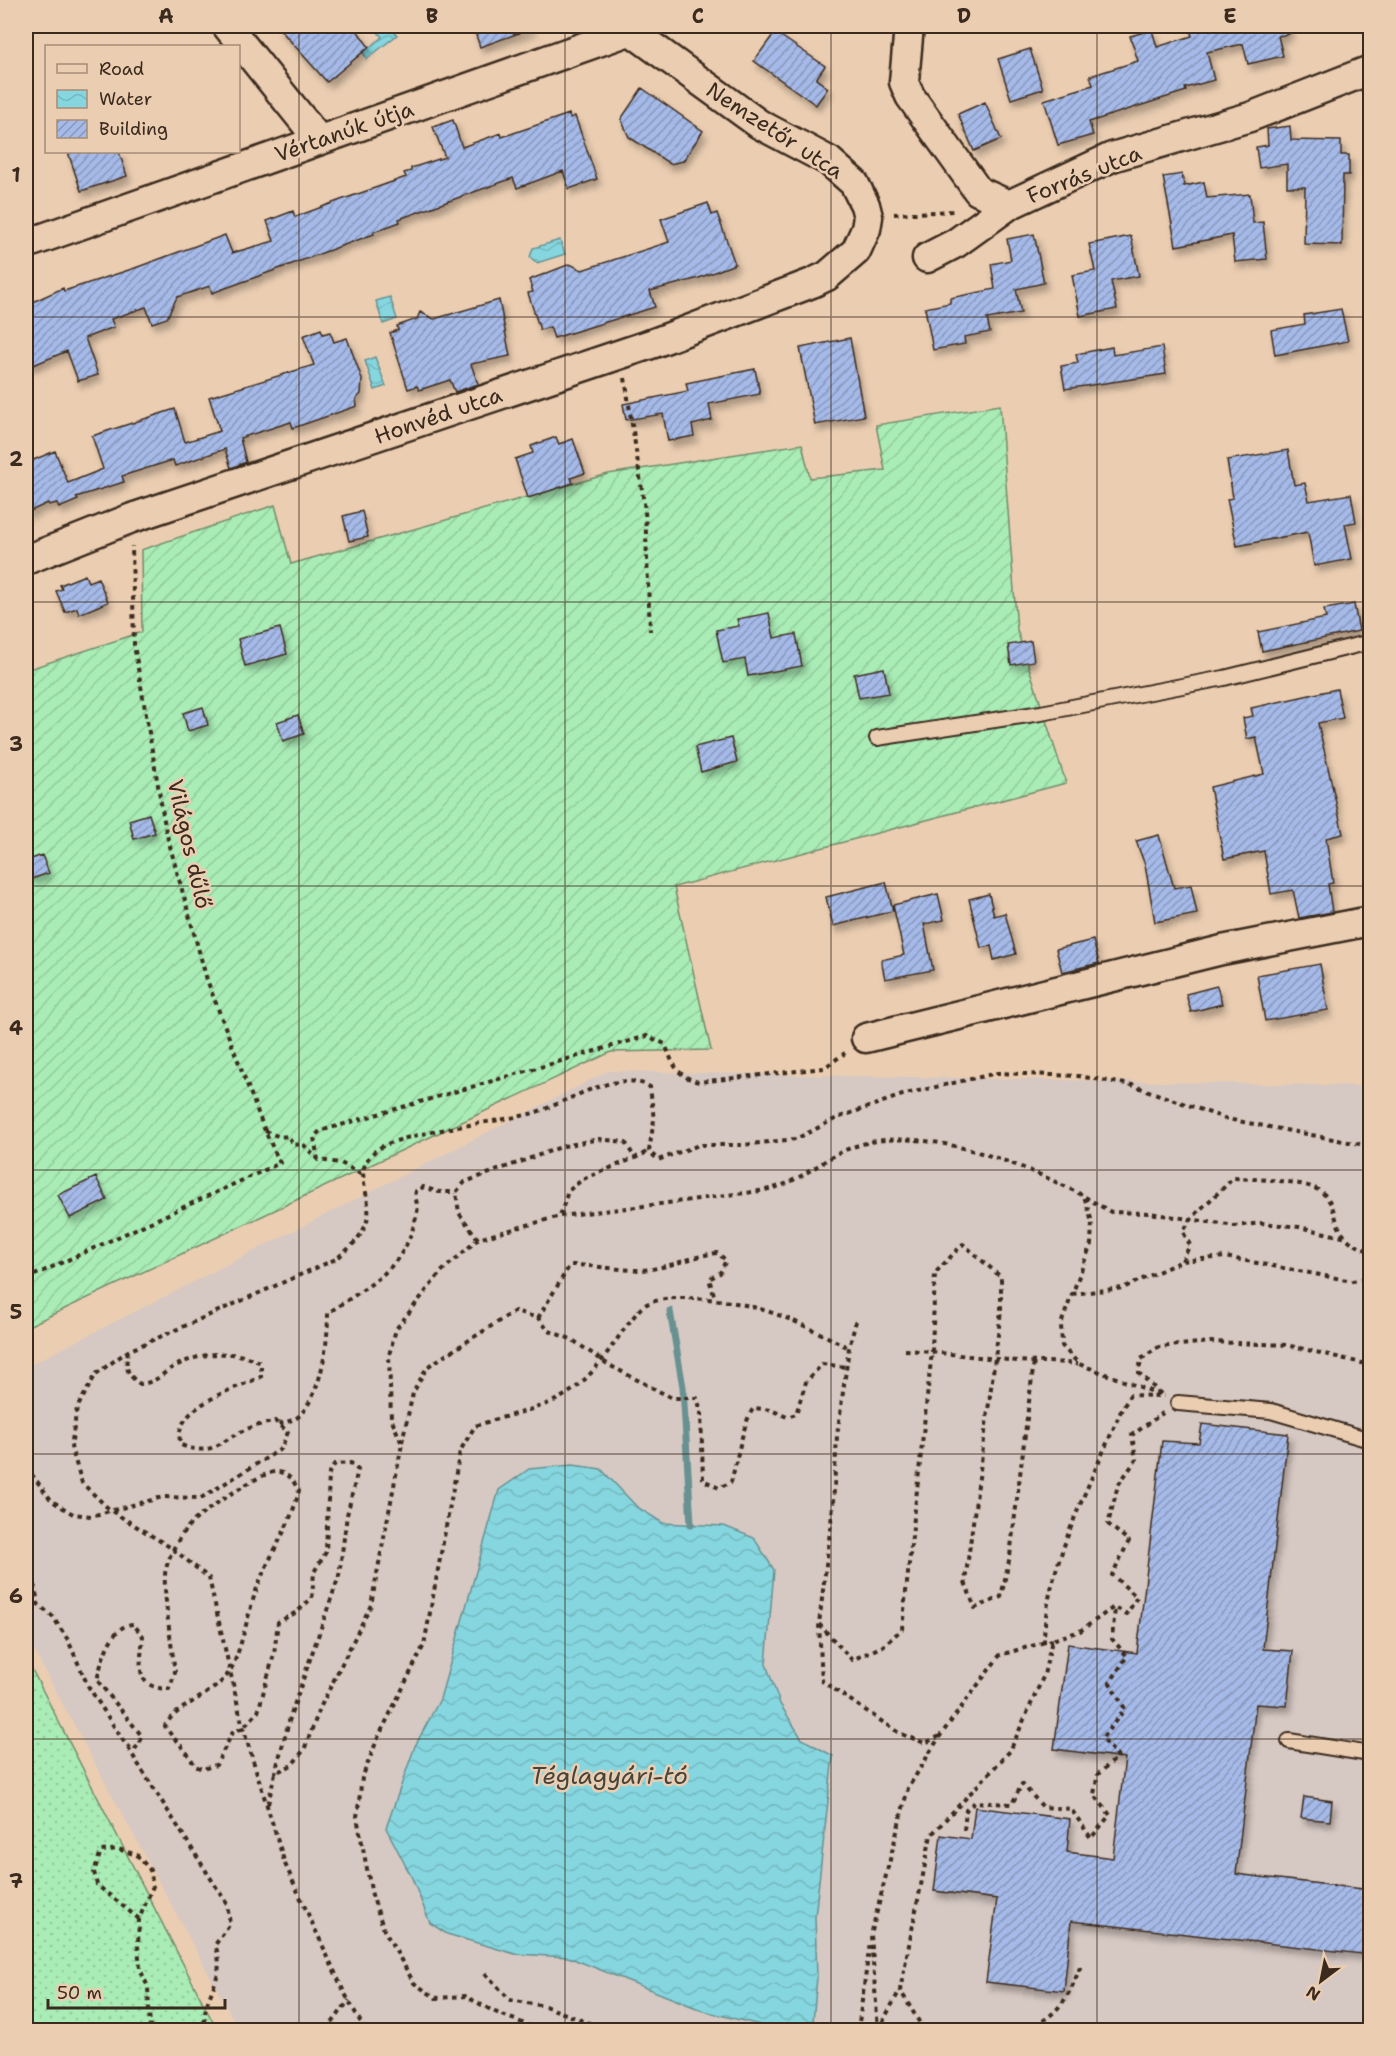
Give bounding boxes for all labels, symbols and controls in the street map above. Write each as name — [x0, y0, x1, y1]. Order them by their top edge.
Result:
text: A — [158, 3, 174, 29]
text: B — [426, 3, 438, 29]
text: C — [692, 3, 704, 29]
text: D — [957, 3, 971, 29]
text: E — [1223, 3, 1237, 29]
legend — [45, 45, 240, 153]
text: Road — [99, 57, 144, 81]
street label: Nemzetőr utca — [701, 75, 849, 186]
text: Water — [99, 87, 152, 111]
street label: Vértanúk útja — [271, 94, 418, 169]
text: Building — [99, 117, 168, 141]
street label: Forrás utca — [1023, 138, 1146, 211]
text: 1 — [11, 162, 21, 188]
street label: Honvéd utca — [370, 380, 506, 451]
text: 2 — [9, 446, 23, 472]
text: 3 — [9, 731, 23, 757]
street label: Világos dűlő — [161, 777, 218, 912]
text: 4 — [9, 1015, 23, 1041]
text: 5 — [10, 1299, 22, 1325]
text: 6 — [9, 1583, 23, 1609]
water label: Téglagyári-tó — [530, 1760, 688, 1792]
text: 7 — [9, 1868, 23, 1894]
north arrow — [1291, 1951, 1351, 2011]
scale bar — [48, 1972, 225, 2010]
text: 50 m — [57, 1981, 102, 2005]
text: N — [1302, 1981, 1324, 2006]

